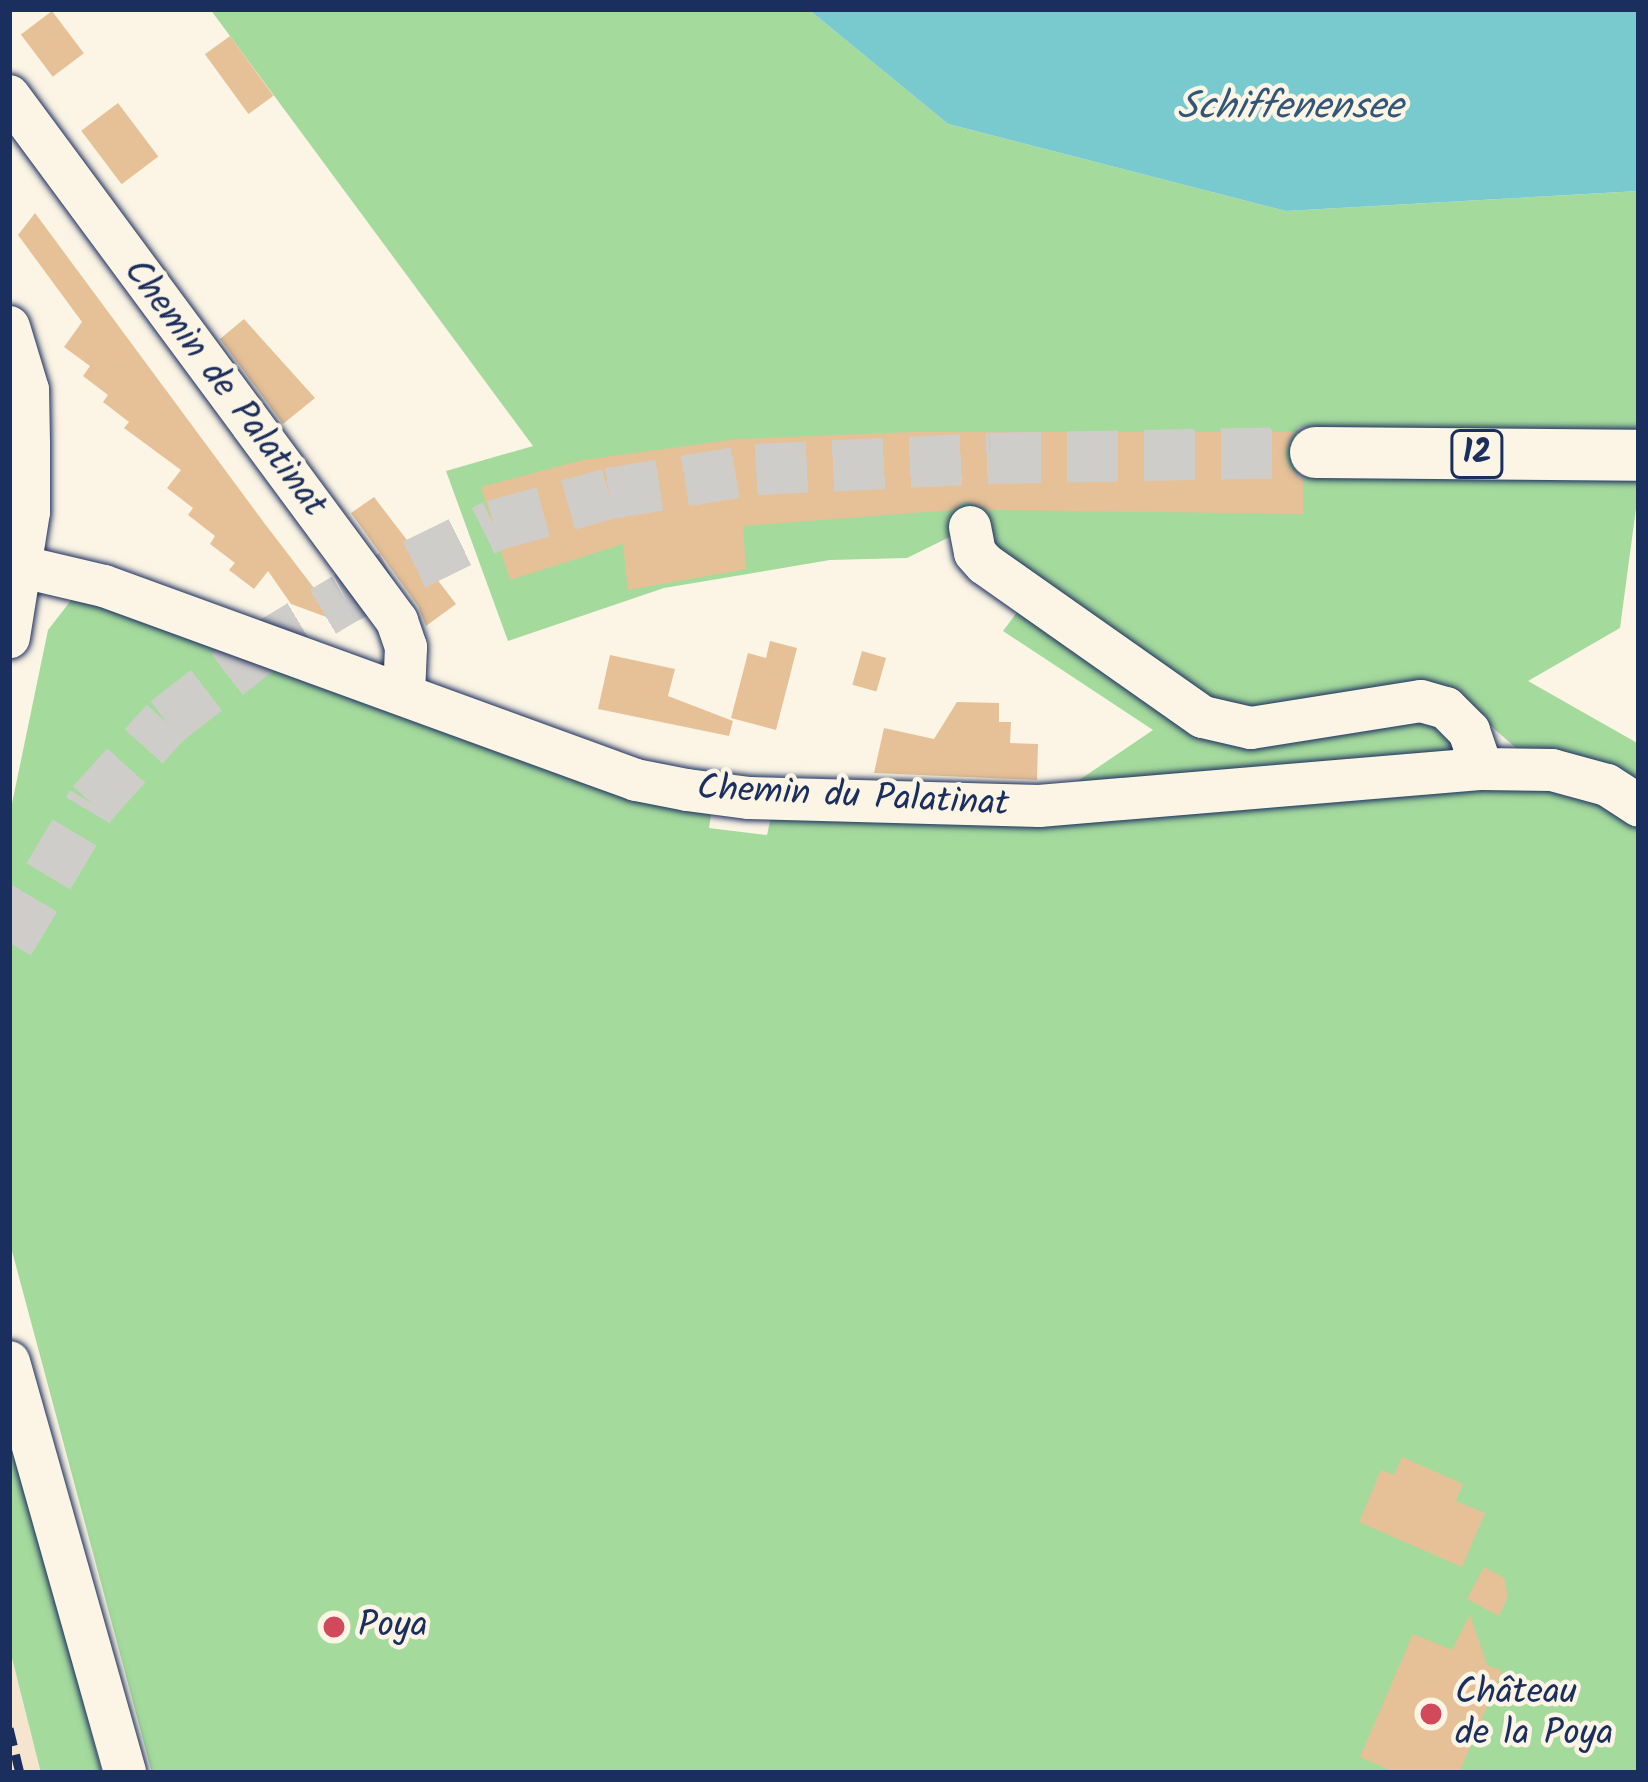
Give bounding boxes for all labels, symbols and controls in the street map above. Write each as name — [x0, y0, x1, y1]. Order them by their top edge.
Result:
water label: Schiffenensee — [1177, 85, 1403, 131]
street label: Chemin de Palatinat — [113, 252, 335, 526]
road number: 12 — [1450, 427, 1504, 481]
street label: Chemin du Palatinat — [696, 767, 1010, 827]
place label: Poya — [358, 1605, 428, 1649]
marker: Poya — [321, 1614, 347, 1640]
place label: Château de la Poya — [1455, 1671, 1613, 1756]
marker: Château de la Poya — [1418, 1701, 1444, 1727]

